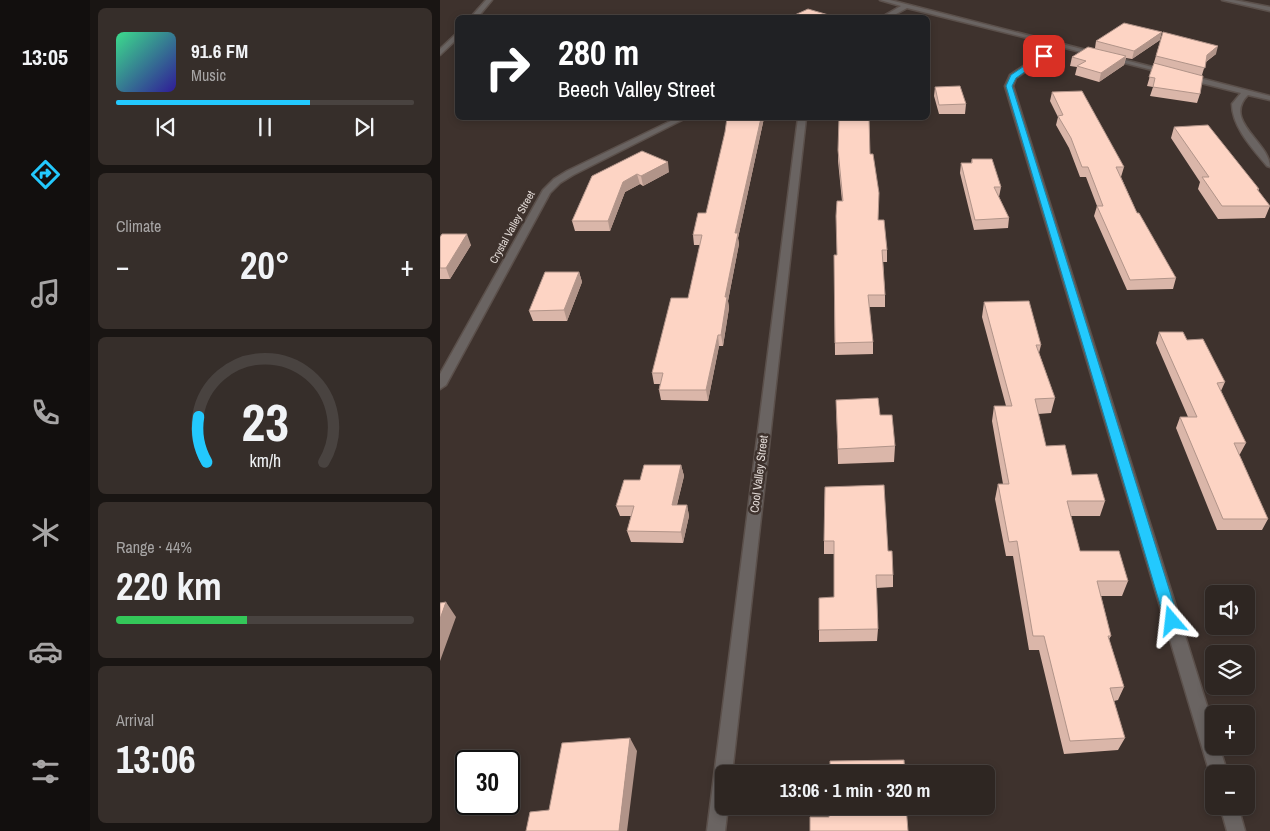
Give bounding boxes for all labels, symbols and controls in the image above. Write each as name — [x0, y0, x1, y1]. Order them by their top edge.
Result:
text: 280 m — [558, 29, 639, 76]
icon: right — [475, 35, 540, 100]
pin — [1023, 35, 1065, 77]
text: 91.6 FM — [191, 38, 248, 64]
text: 13:05 — [22, 42, 68, 72]
icon: arrive — [1030, 42, 1058, 70]
text: Music — [191, 64, 226, 86]
text: Beech Valley Street — [558, 74, 715, 104]
icon: previous — [152, 113, 180, 141]
icon: pause — [251, 113, 279, 141]
icon: next — [350, 113, 378, 141]
icon: directions — [28, 157, 63, 192]
street label: Crystal Valley Street — [486, 188, 538, 266]
text: Climate — [116, 215, 161, 237]
text: 20° — [240, 240, 290, 291]
text: − — [116, 247, 129, 285]
text: + — [401, 247, 414, 285]
icon: music — [28, 276, 63, 311]
text: 23 — [241, 387, 289, 457]
icon: phone — [28, 395, 63, 430]
street label: Cool Valley Street — [746, 434, 772, 514]
text: km/h — [249, 449, 281, 473]
icon: climate — [28, 515, 63, 550]
text: Range · 44% — [116, 536, 192, 558]
text: 220 km — [116, 561, 222, 612]
map controls — [1205, 585, 1255, 815]
button: sound — [1205, 585, 1255, 635]
position arrow — [1145, 594, 1197, 646]
icon: car — [28, 634, 63, 669]
button: layers — [1205, 645, 1255, 695]
button: + — [1205, 705, 1255, 755]
text: Arrival — [116, 709, 154, 731]
text: 13:06 — [116, 734, 196, 785]
speed limit sign: 30 — [455, 750, 520, 815]
icon: filters — [28, 754, 63, 789]
button: − — [1205, 765, 1255, 815]
text: 13:06 · 1 min · 320 m — [780, 777, 930, 803]

